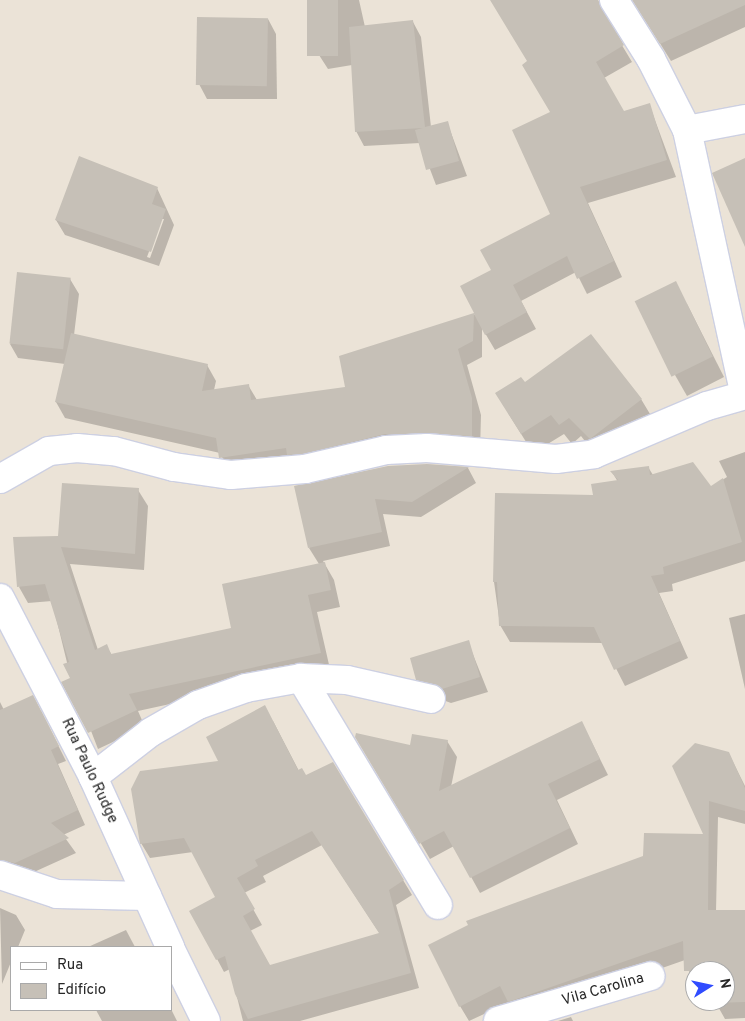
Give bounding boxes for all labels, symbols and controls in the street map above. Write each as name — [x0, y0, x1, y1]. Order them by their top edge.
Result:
street label: Rua Paulo Rudge — [57, 716, 121, 826]
legend — [10, 946, 172, 1011]
text: Rua — [57, 956, 83, 975]
north arrow — [685, 961, 735, 1011]
street label: Vila Carolina — [560, 970, 646, 1010]
text: N — [715, 977, 734, 990]
text: Edifício — [57, 981, 106, 1000]

